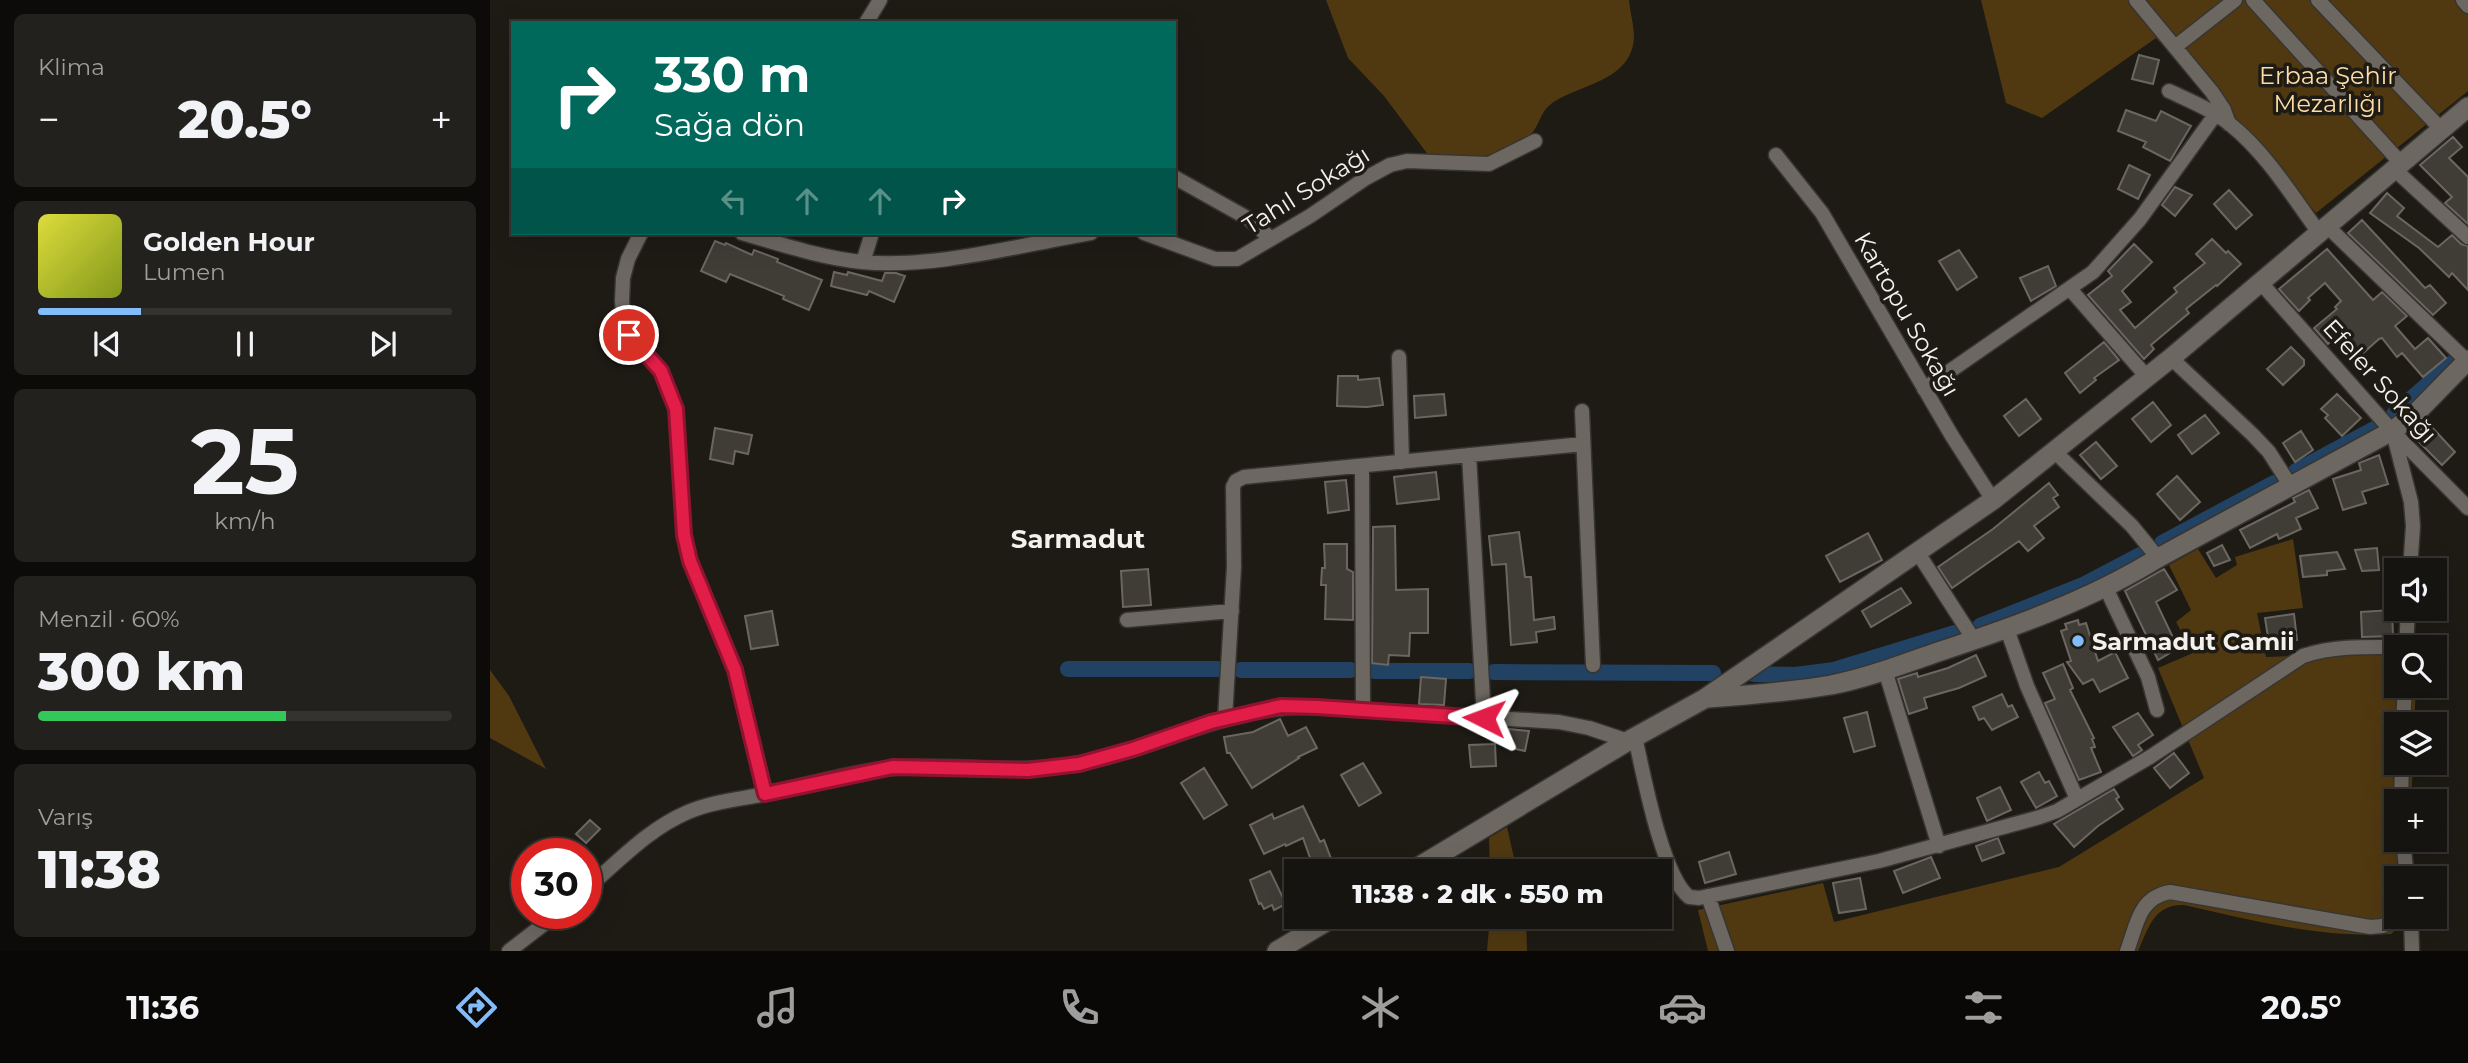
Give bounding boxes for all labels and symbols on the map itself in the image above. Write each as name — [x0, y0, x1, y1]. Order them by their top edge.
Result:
park label: Erbaa Şehir Mezarlığı — [2259, 61, 2397, 118]
street label: Tahıl Sokağı — [1237, 140, 1375, 240]
street label: Kartopu Sokağı — [1848, 227, 1966, 401]
pin — [599, 305, 659, 365]
street label: Efeler Sokağı — [2317, 313, 2443, 449]
district label: Sarmadut — [1011, 523, 1145, 555]
place label: Sarmadut Camii — [2092, 627, 2295, 656]
marker: Sarmadut Camii — [2070, 633, 2086, 649]
position arrow — [1447, 681, 1521, 755]
speed limit sign: 30 — [511, 838, 602, 929]

